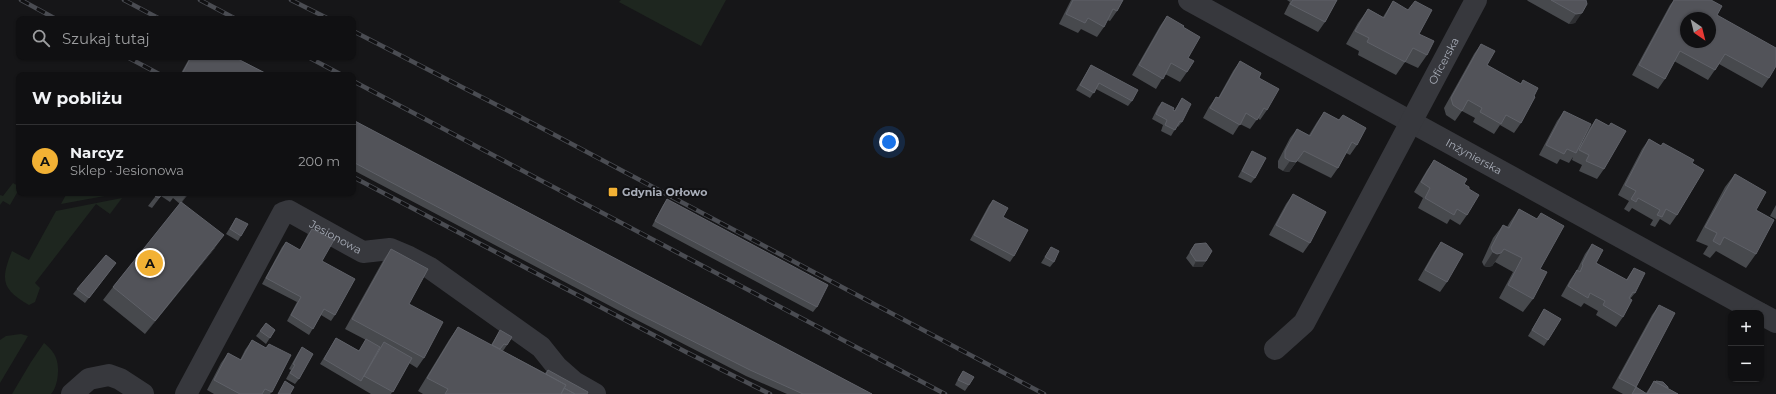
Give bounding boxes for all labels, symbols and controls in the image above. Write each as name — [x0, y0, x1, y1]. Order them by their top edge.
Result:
north arrow — [1680, 12, 1716, 48]
search box — [16, 16, 356, 60]
icon: search — [30, 27, 52, 49]
text: Szukaj tutaj — [62, 29, 150, 48]
street label: Oficerska — [1425, 35, 1462, 87]
text: W pobliżu — [32, 88, 122, 108]
your location — [879, 132, 899, 152]
street label: Inżynierska — [1443, 135, 1504, 177]
text: Narcyz — [70, 143, 124, 162]
text: A — [40, 153, 50, 169]
text: 200 m — [298, 153, 340, 169]
text: Sklep · Jesionowa — [70, 162, 184, 178]
place label: Gdynia Orłowo — [622, 185, 707, 199]
marker: Gdynia Orłowo — [607, 186, 619, 198]
street label: Jesionowa — [306, 216, 364, 257]
pin: A — [137, 248, 163, 278]
map controls — [1728, 310, 1764, 382]
button: + — [1728, 310, 1764, 346]
button: − — [1728, 346, 1764, 382]

